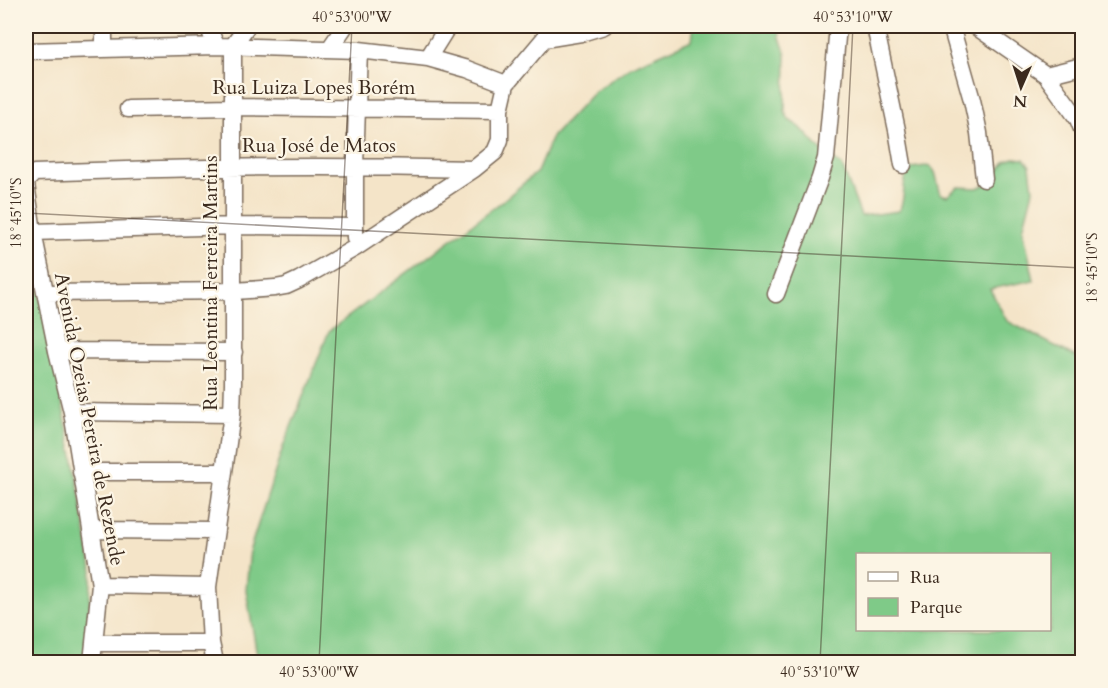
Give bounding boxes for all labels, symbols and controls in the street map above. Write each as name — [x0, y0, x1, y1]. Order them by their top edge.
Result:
text: 40°53'00"W — [312, 7, 392, 27]
text: 40°53'10"W — [813, 7, 893, 27]
north arrow — [991, 57, 1051, 117]
street label: Rua Luiza Lopes Borém — [213, 74, 416, 101]
text: N — [1013, 90, 1028, 112]
street label: Rua José de Matos — [242, 132, 396, 159]
street label: Rua Leontina Ferreira Martins — [197, 155, 224, 411]
text: 18°45'10"S — [6, 178, 26, 248]
text: 18°45'10"S — [1082, 233, 1102, 303]
street label: Avenida Ozeias Pereira de Rezende — [48, 270, 131, 568]
legend — [856, 553, 1051, 631]
text: Rua — [910, 565, 940, 590]
text: Parque — [910, 595, 963, 620]
text: 40°53'00"W — [279, 662, 359, 682]
text: 40°53'10"W — [780, 662, 860, 682]

